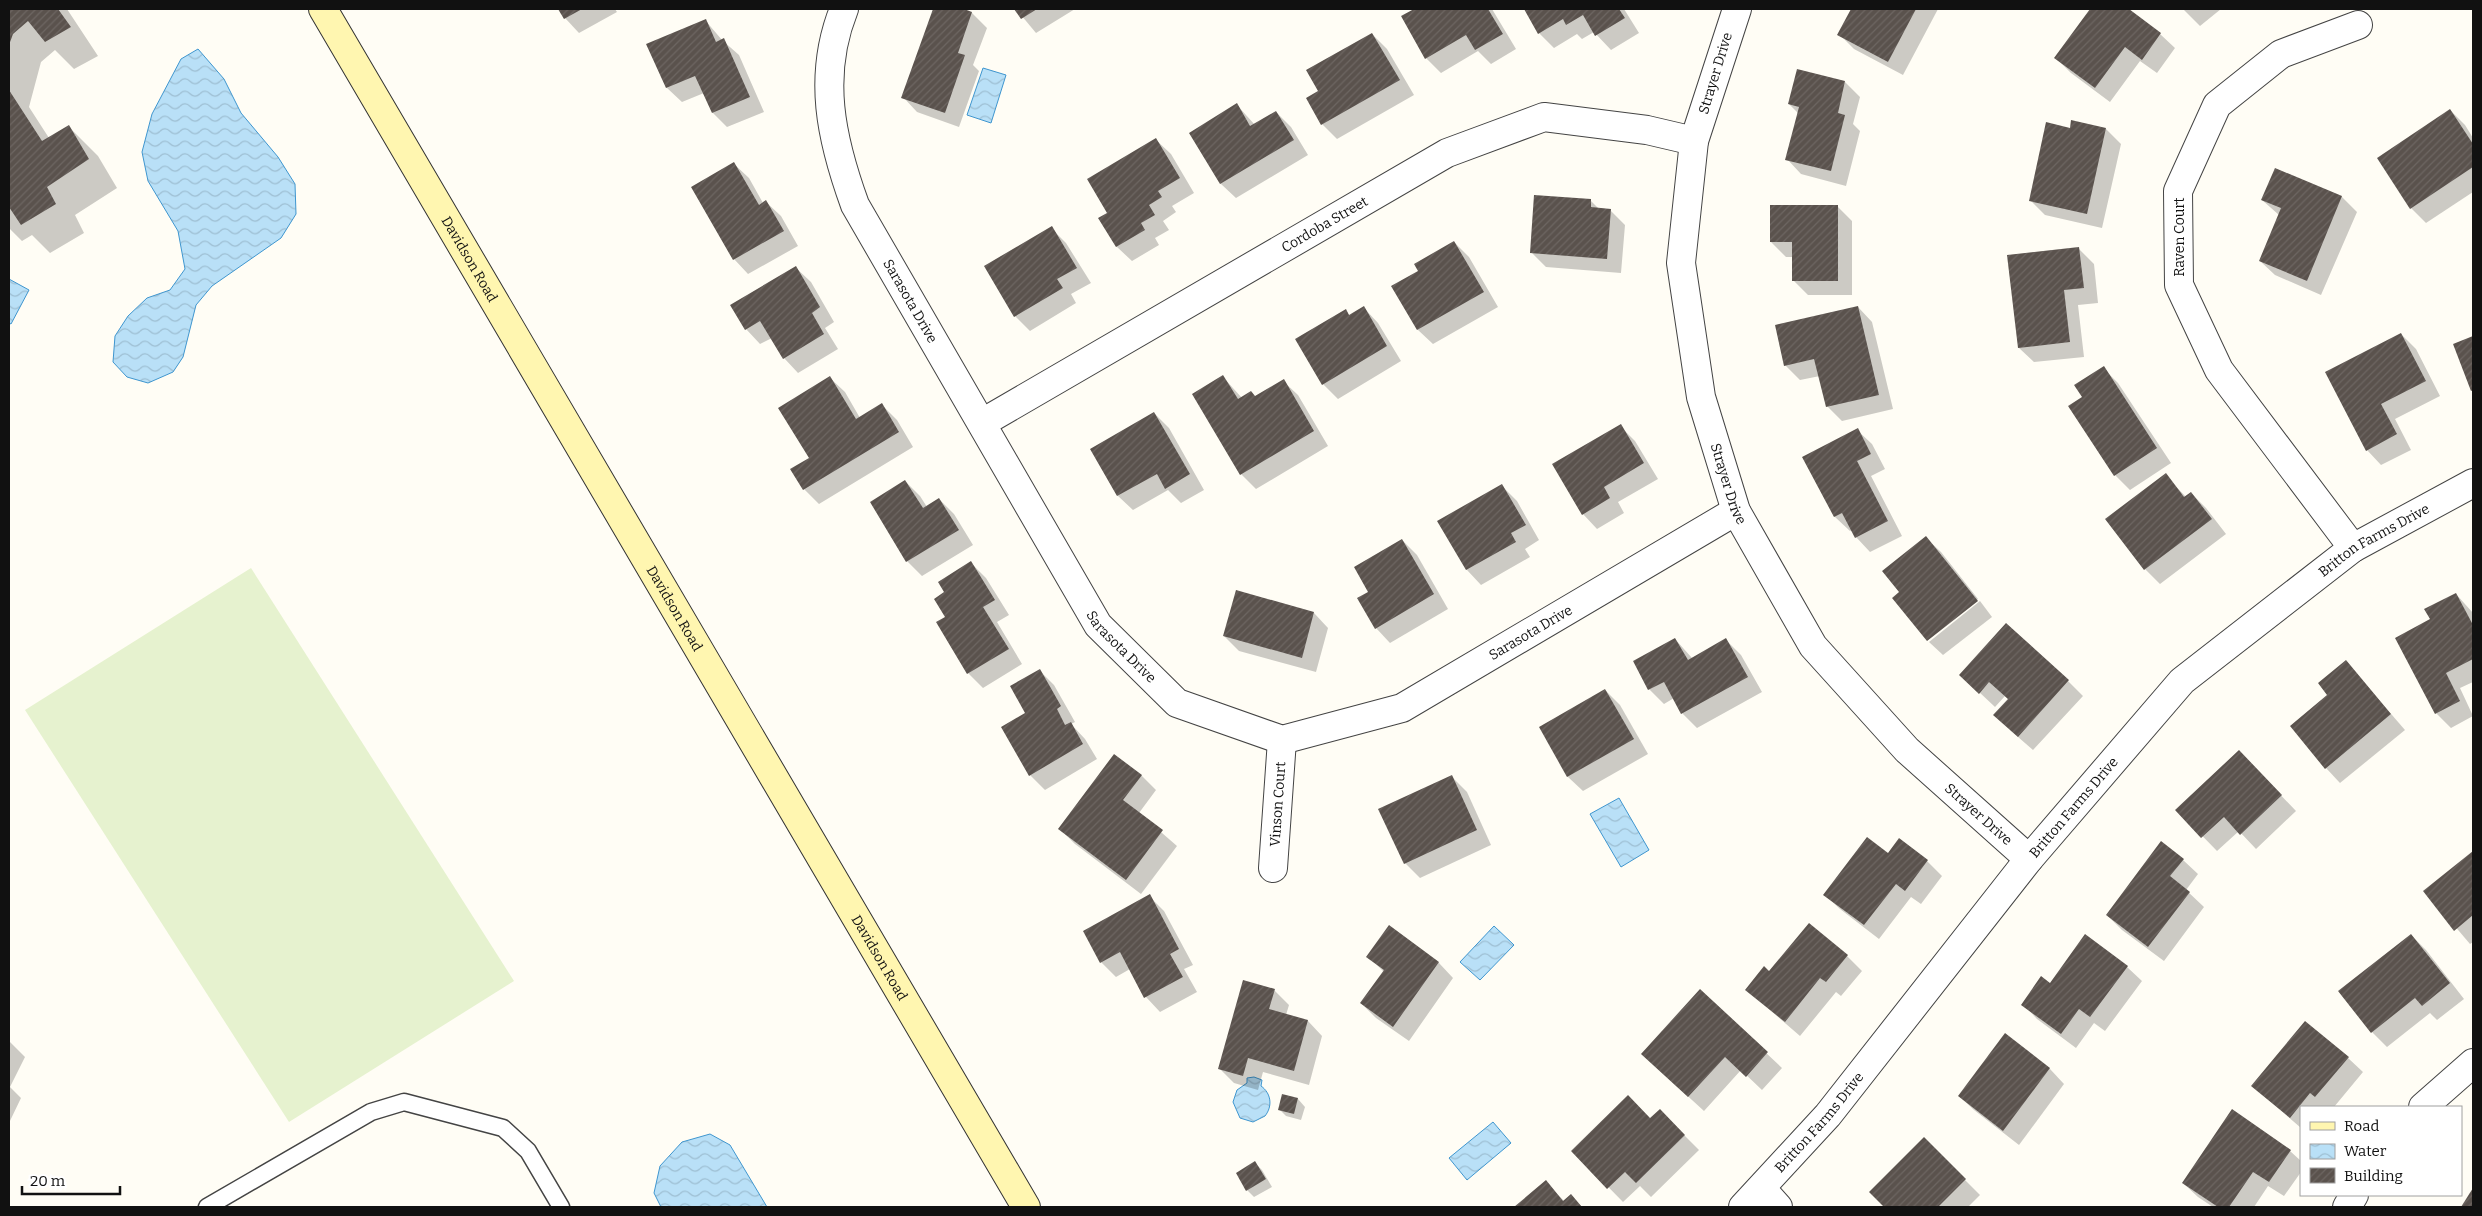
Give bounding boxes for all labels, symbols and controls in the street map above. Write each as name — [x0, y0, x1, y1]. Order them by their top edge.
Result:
street label: Strayer Drive — [1695, 30, 1736, 116]
street label: Cordoba Street — [1278, 193, 1371, 256]
street label: Raven Court — [2171, 197, 2188, 277]
street label: Davidson Road — [438, 214, 501, 305]
street label: Sarasota Drive — [879, 256, 941, 346]
street label: Strayer Drive — [1707, 441, 1750, 528]
street label: Britton Farms Drive — [2315, 500, 2432, 581]
street label: Davidson Road — [643, 563, 706, 654]
street label: Sarasota Drive — [1486, 602, 1575, 664]
street label: Sarasota Drive — [1082, 608, 1159, 687]
street label: Britton Farms Drive — [2026, 754, 2122, 861]
street label: Vinson Court — [1267, 761, 1289, 847]
street label: Strayer Drive — [1941, 780, 2016, 849]
street label: Davidson Road — [848, 912, 911, 1004]
street label: Britton Farms Drive — [1771, 1069, 1867, 1176]
legend — [2300, 1106, 2462, 1196]
text: Road — [2344, 1117, 2379, 1135]
text: Water — [2344, 1142, 2387, 1160]
scale bar — [22, 1164, 120, 1196]
text: Building — [2344, 1167, 2403, 1185]
text: 20 m — [30, 1172, 66, 1190]

